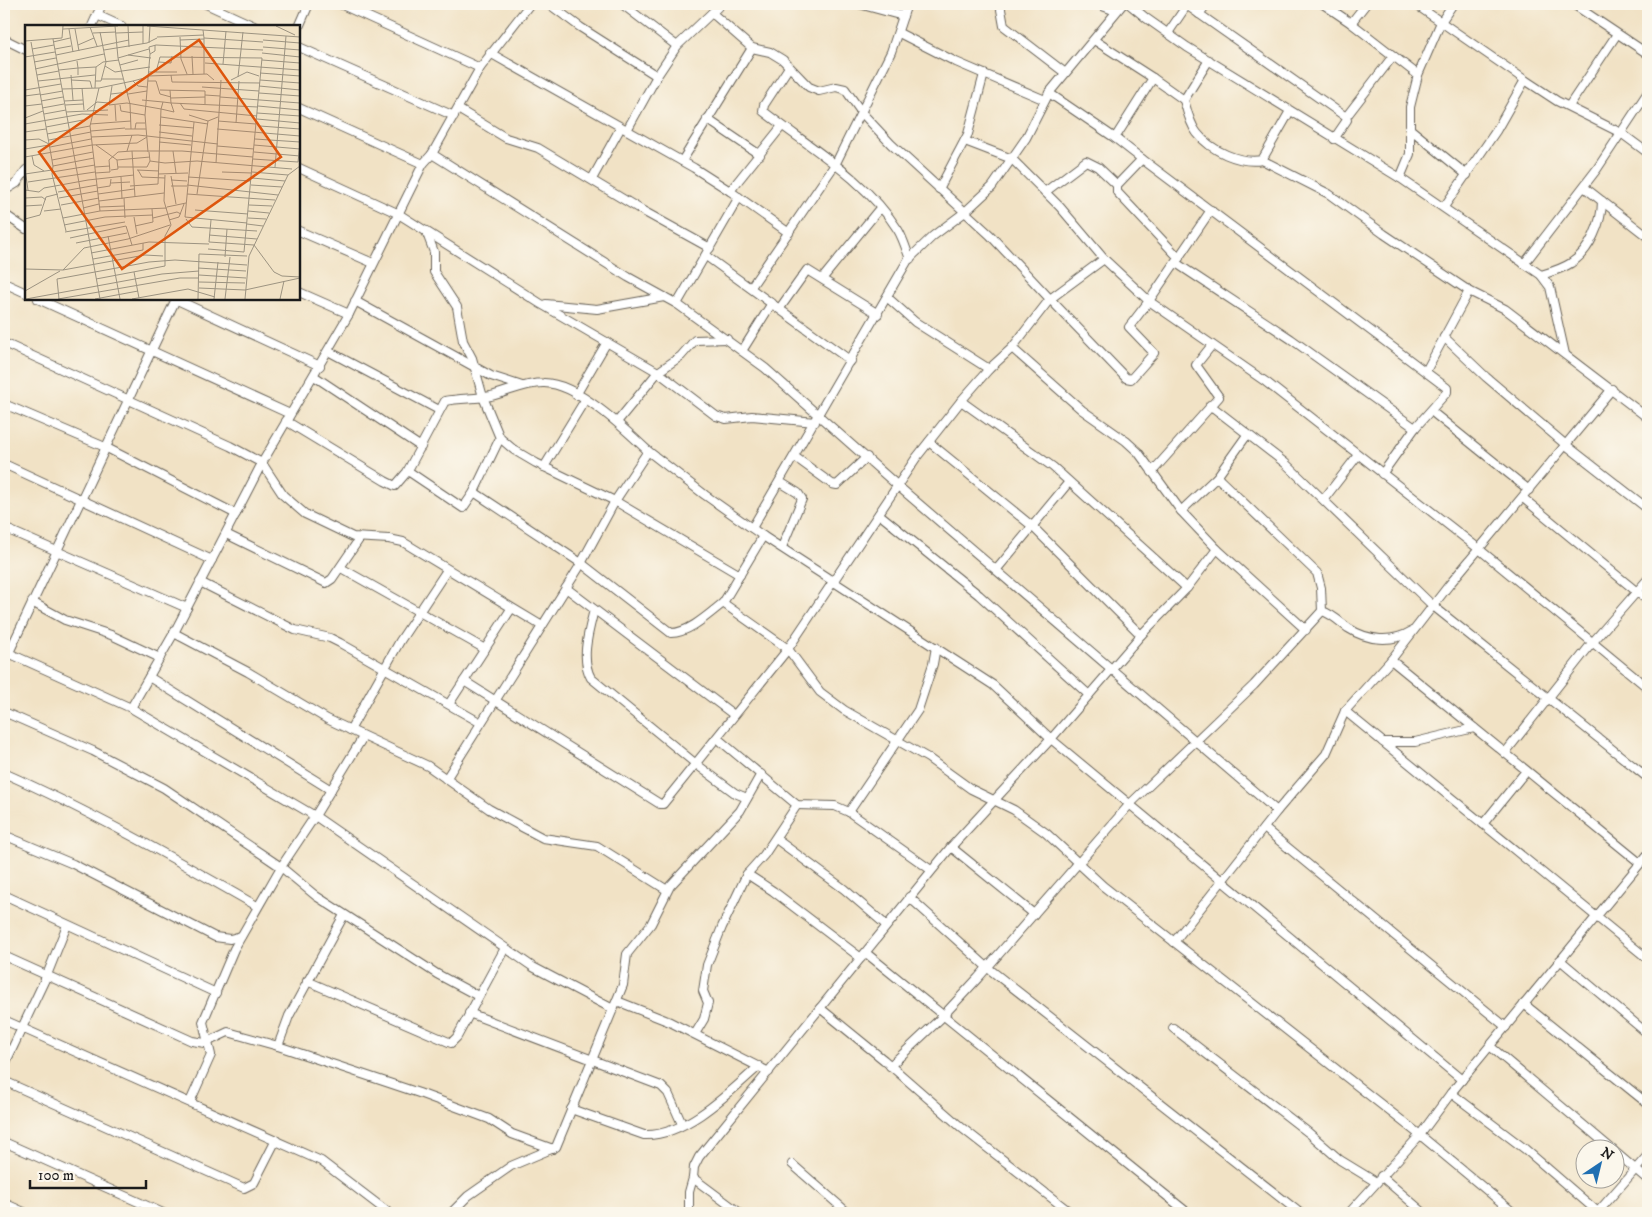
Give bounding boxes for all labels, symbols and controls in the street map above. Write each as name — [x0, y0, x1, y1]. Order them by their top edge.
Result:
inset map — [25, 25, 300, 300]
north arrow — [1574, 1140, 1624, 1190]
text: N — [1597, 1143, 1617, 1165]
scale bar — [30, 1157, 146, 1189]
text: 100 m — [38, 1166, 74, 1185]

